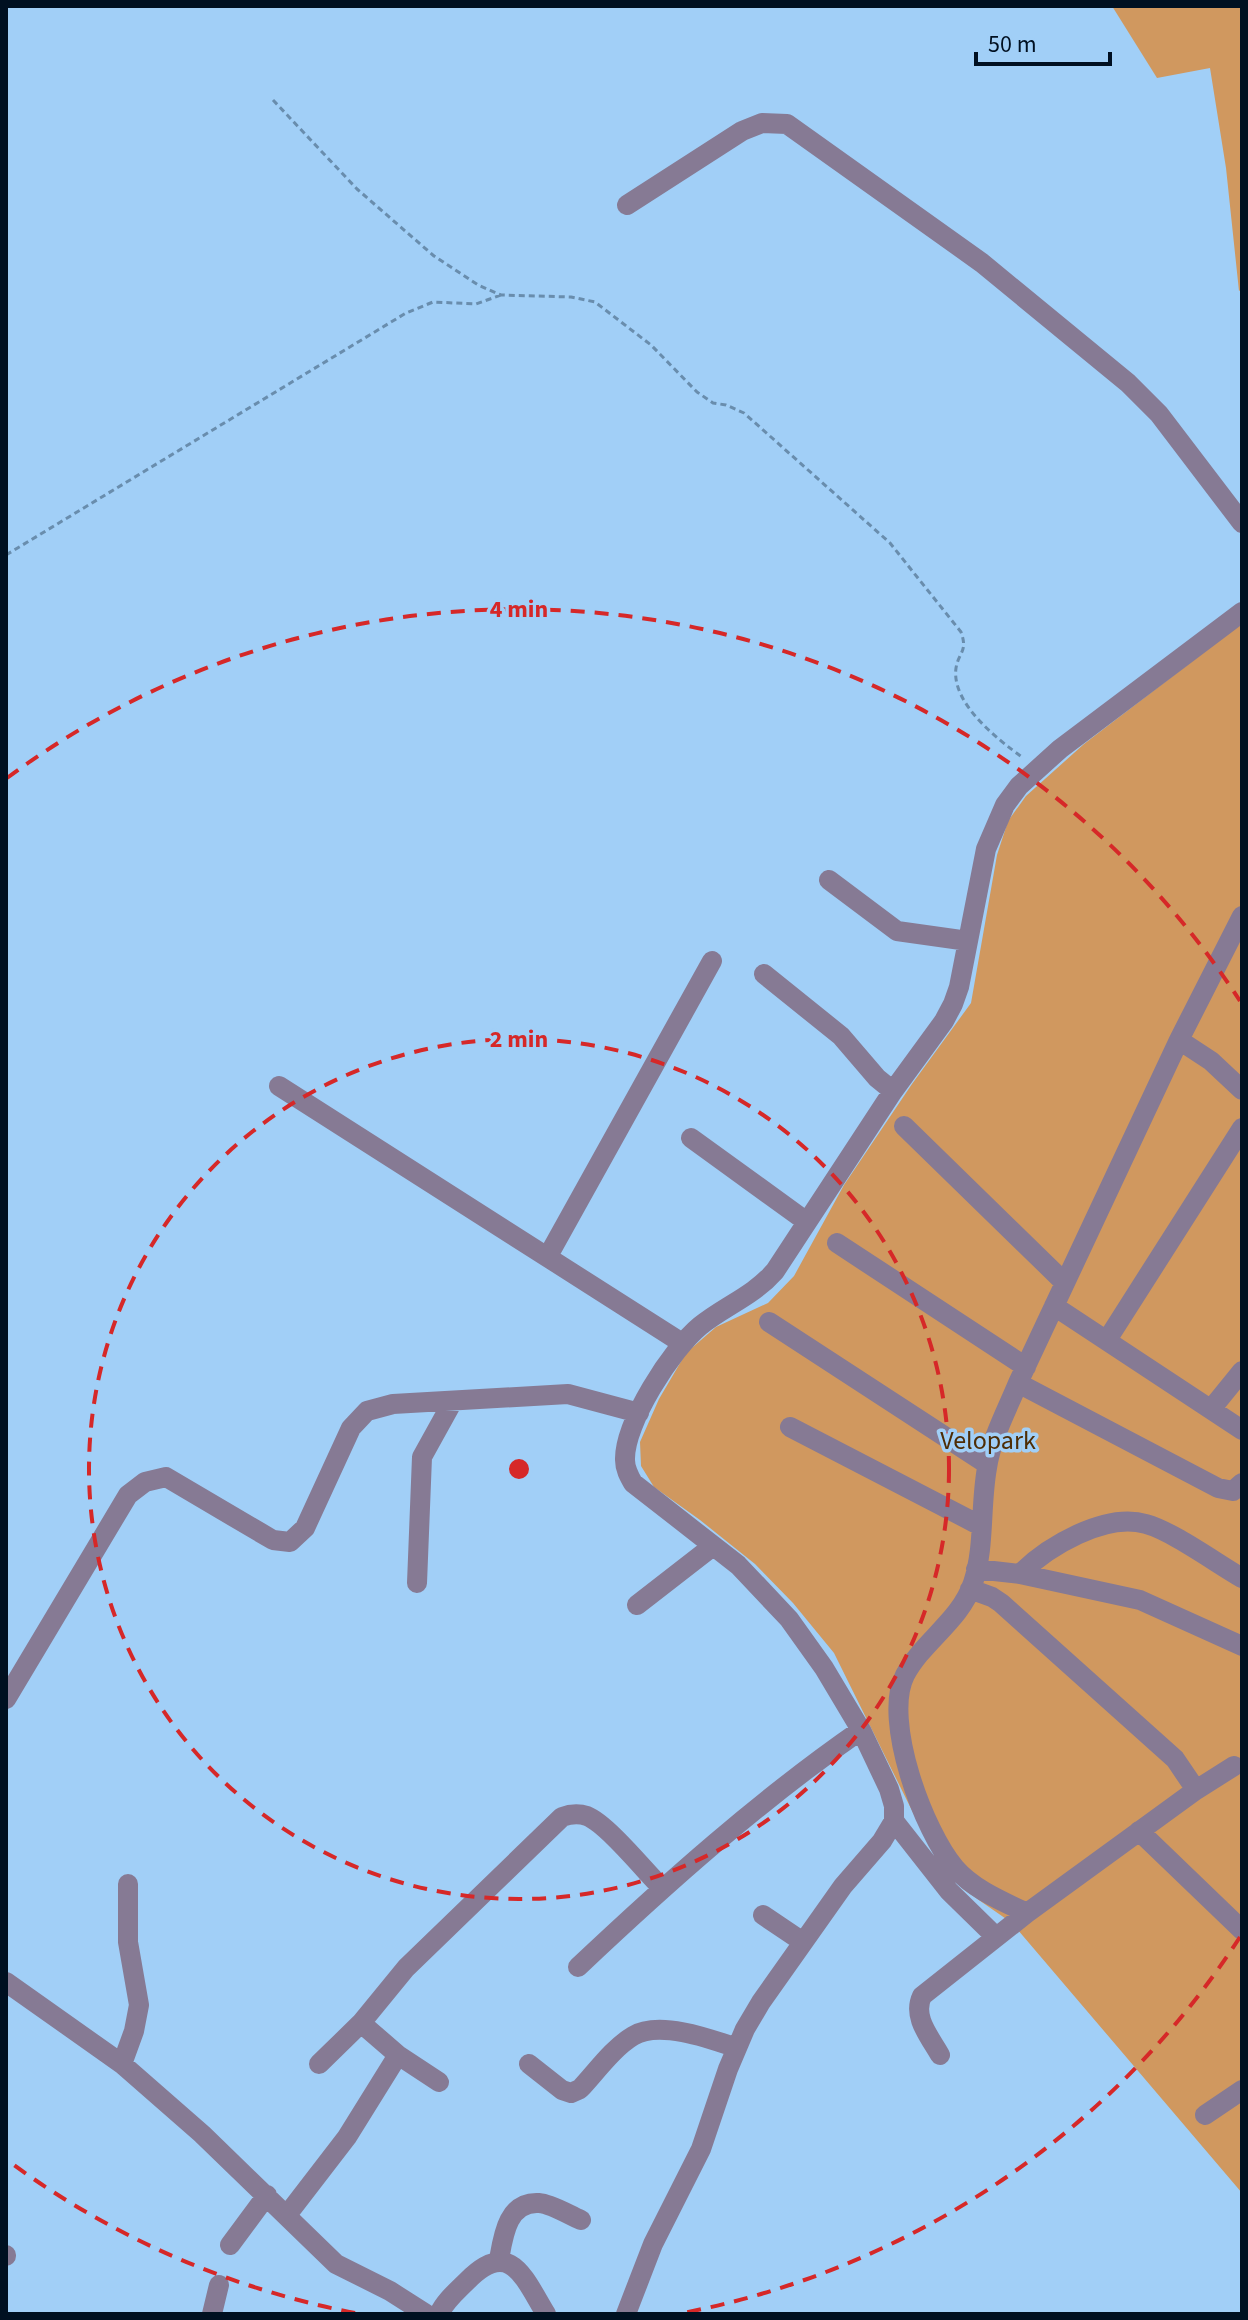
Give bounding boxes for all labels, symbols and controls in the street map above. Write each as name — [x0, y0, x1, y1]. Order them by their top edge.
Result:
scale bar — [976, 16, 1110, 66]
text: 50 m — [988, 27, 1037, 62]
text: 4 min — [490, 592, 548, 627]
text: 2 min — [490, 1022, 548, 1057]
park label: Velopark — [940, 1422, 1036, 1459]
centre of rings — [505, 1455, 533, 1483]

